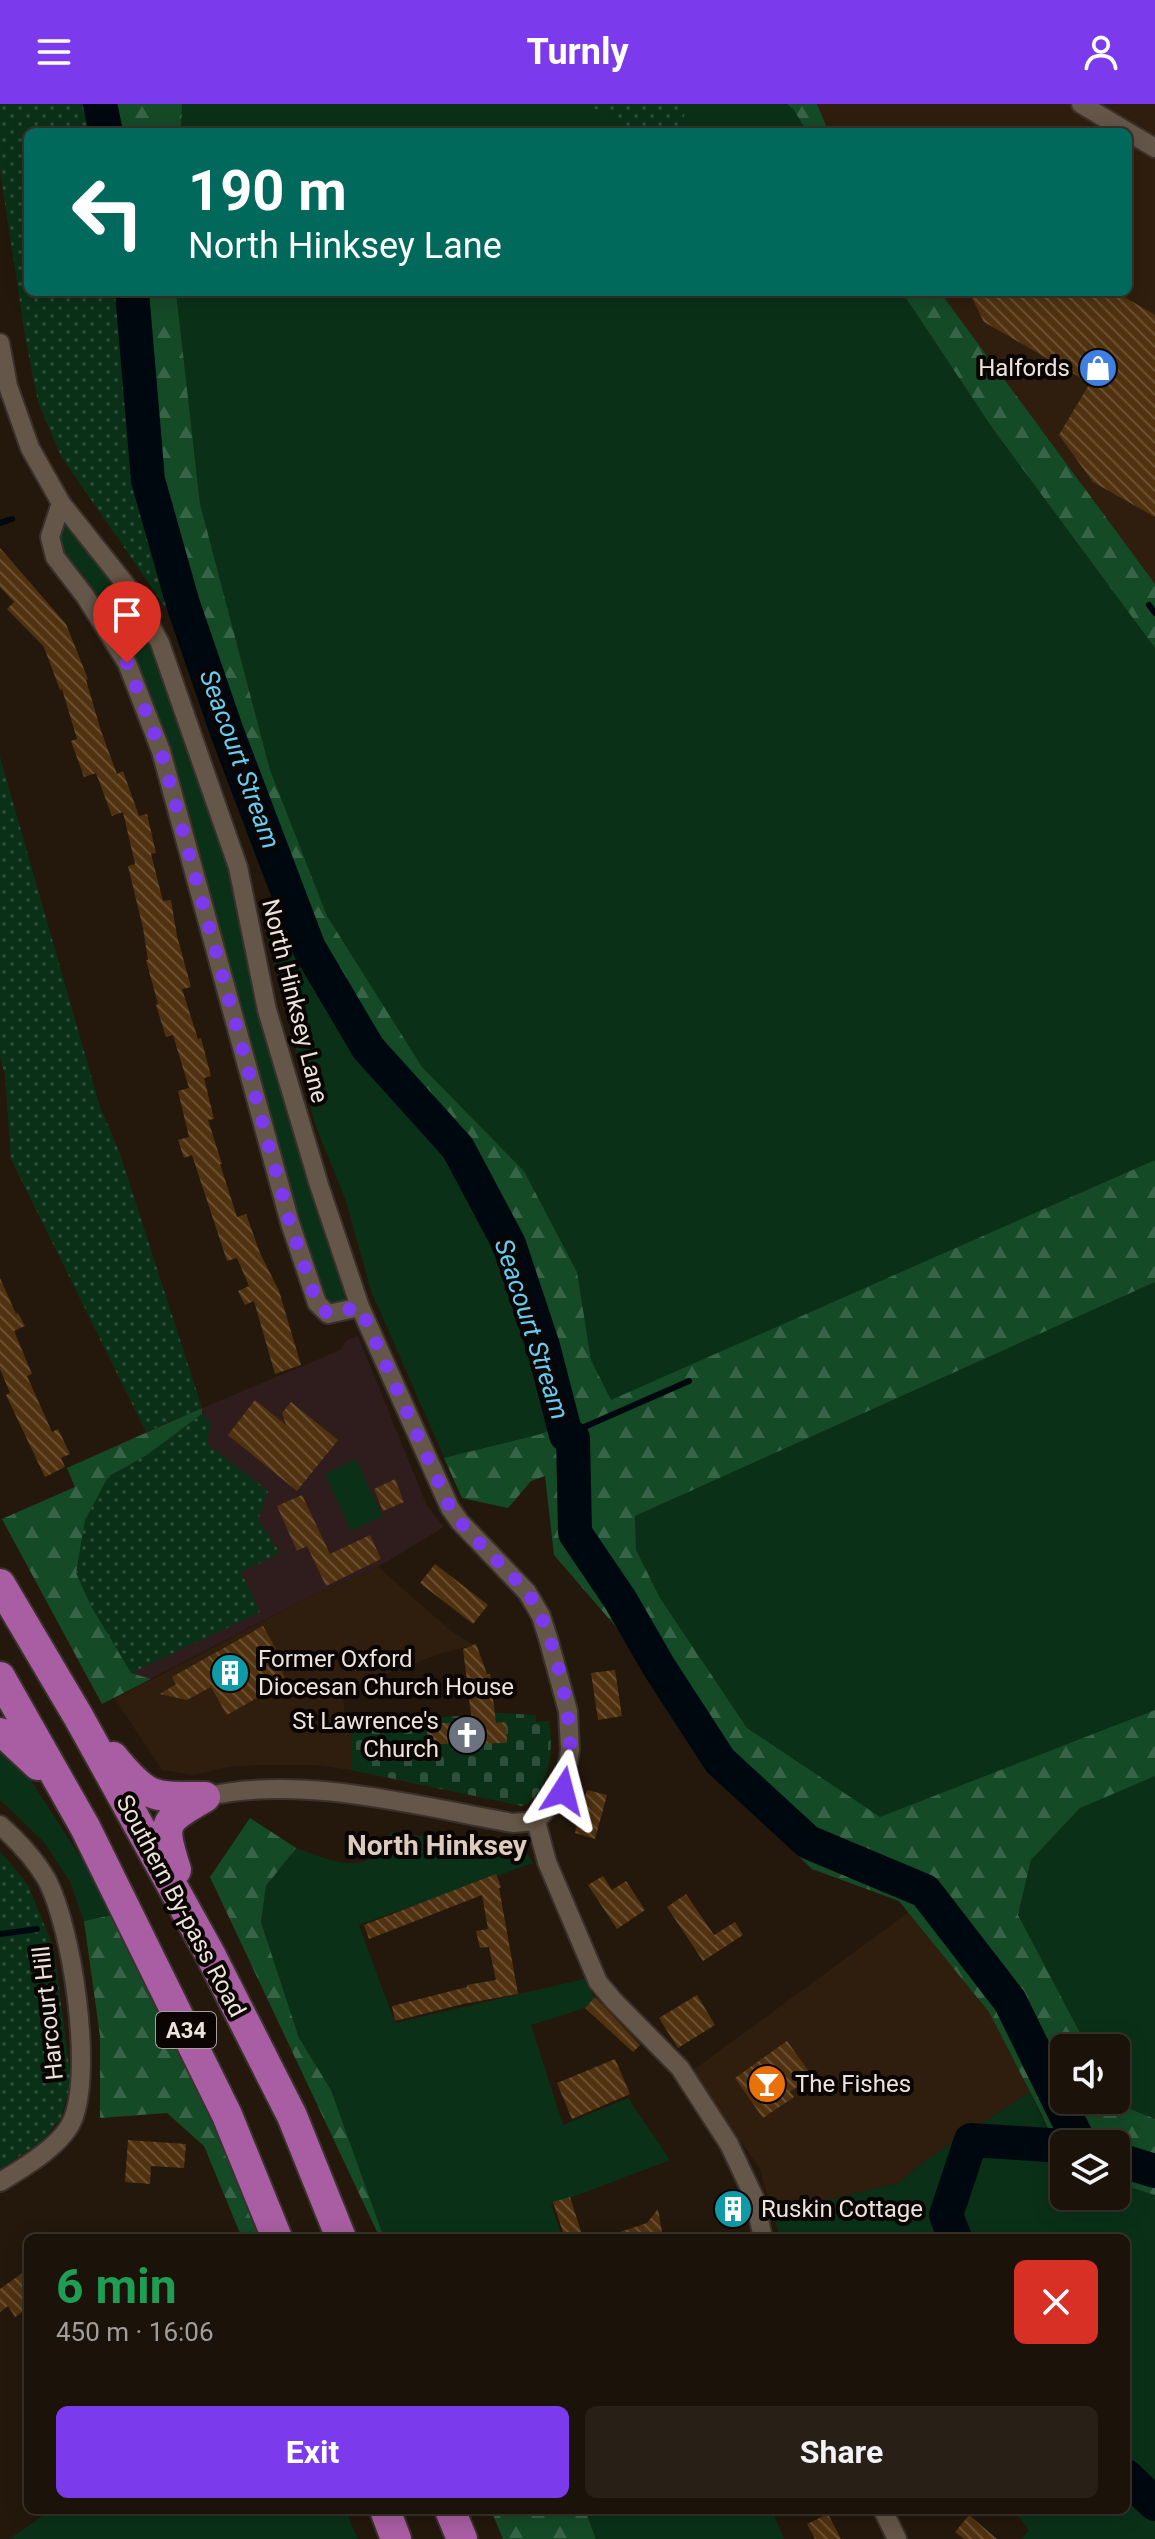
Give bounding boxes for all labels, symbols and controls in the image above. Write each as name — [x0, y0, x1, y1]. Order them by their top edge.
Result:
icon: menu — [32, 30, 76, 74]
icon: person — [1079, 30, 1123, 74]
text: Turnly — [526, 31, 629, 73]
text: 190 m — [188, 158, 347, 224]
icon: left — [56, 160, 160, 264]
text: North Hinksey Lane — [188, 225, 502, 267]
shop icon: Halfords — [1077, 347, 1119, 389]
place label: Halfords — [978, 354, 1070, 382]
pin — [93, 581, 161, 663]
icon: arrive — [105, 593, 149, 637]
water label: Seacourt Stream — [194, 665, 286, 853]
street label: North Hinksey Lane — [256, 896, 334, 1106]
water label: Seacourt Stream — [489, 1235, 575, 1423]
place label: Former Oxford Diocesan Church House — [258, 1645, 514, 1701]
building icon: Former Oxford Diocesan Church House — [209, 1652, 251, 1694]
place label: St Lawrence's Church — [292, 1707, 439, 1763]
church icon: St Lawrence's Church — [446, 1714, 488, 1756]
position arrow — [521, 1749, 605, 1833]
street label: Southern By-pass Road — [111, 1790, 251, 2022]
district label: North Hinksey — [347, 1829, 528, 1862]
street label: Harcourt Hill — [27, 1945, 69, 2081]
road number: A34 — [156, 2012, 216, 2048]
map controls — [1050, 2034, 1130, 2210]
button: sound — [1050, 2034, 1130, 2114]
bar icon: The Fishes — [746, 2063, 788, 2105]
place label: The Fishes — [795, 2070, 911, 2098]
button: layers — [1050, 2130, 1130, 2210]
building icon: Ruskin Cottage — [712, 2188, 754, 2230]
place label: Ruskin Cottage — [761, 2195, 923, 2223]
text: 6 min — [56, 2258, 177, 2315]
button: close — [1014, 2260, 1098, 2344]
text: 450 m · 16:06 — [56, 2317, 214, 2347]
button: Exit — [56, 2406, 569, 2498]
button: Share — [585, 2406, 1098, 2498]

